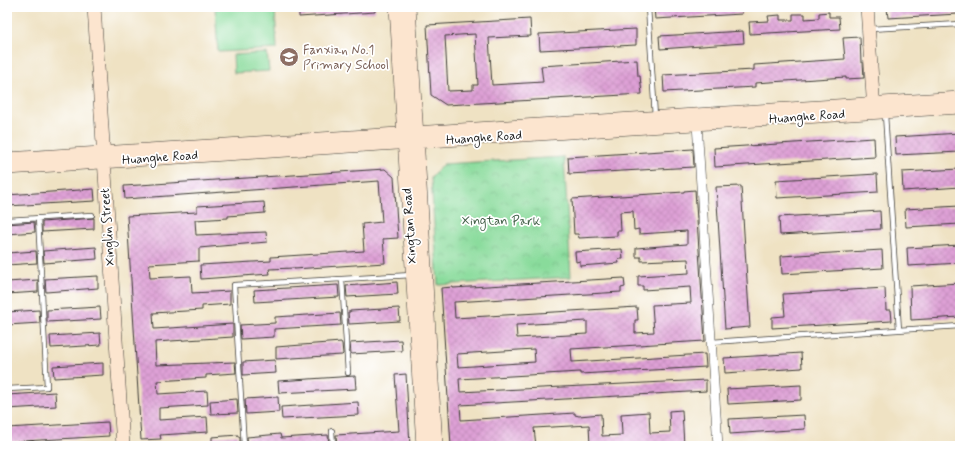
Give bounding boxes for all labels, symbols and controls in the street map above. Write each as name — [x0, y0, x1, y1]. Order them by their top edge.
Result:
place label: Fanxian No.1 Primary School — [303, 42, 389, 74]
school or university icon: Fanxian No.1 Primary School — [278, 46, 300, 68]
street label: Huanghe Road — [768, 106, 846, 129]
street label: Huanghe Road — [445, 127, 523, 150]
street label: Huanghe Road — [121, 147, 199, 170]
street label: Xinglin Street — [97, 187, 120, 266]
street label: Xingtan Road — [399, 187, 422, 264]
park label: Xingtan Park — [462, 213, 541, 231]

